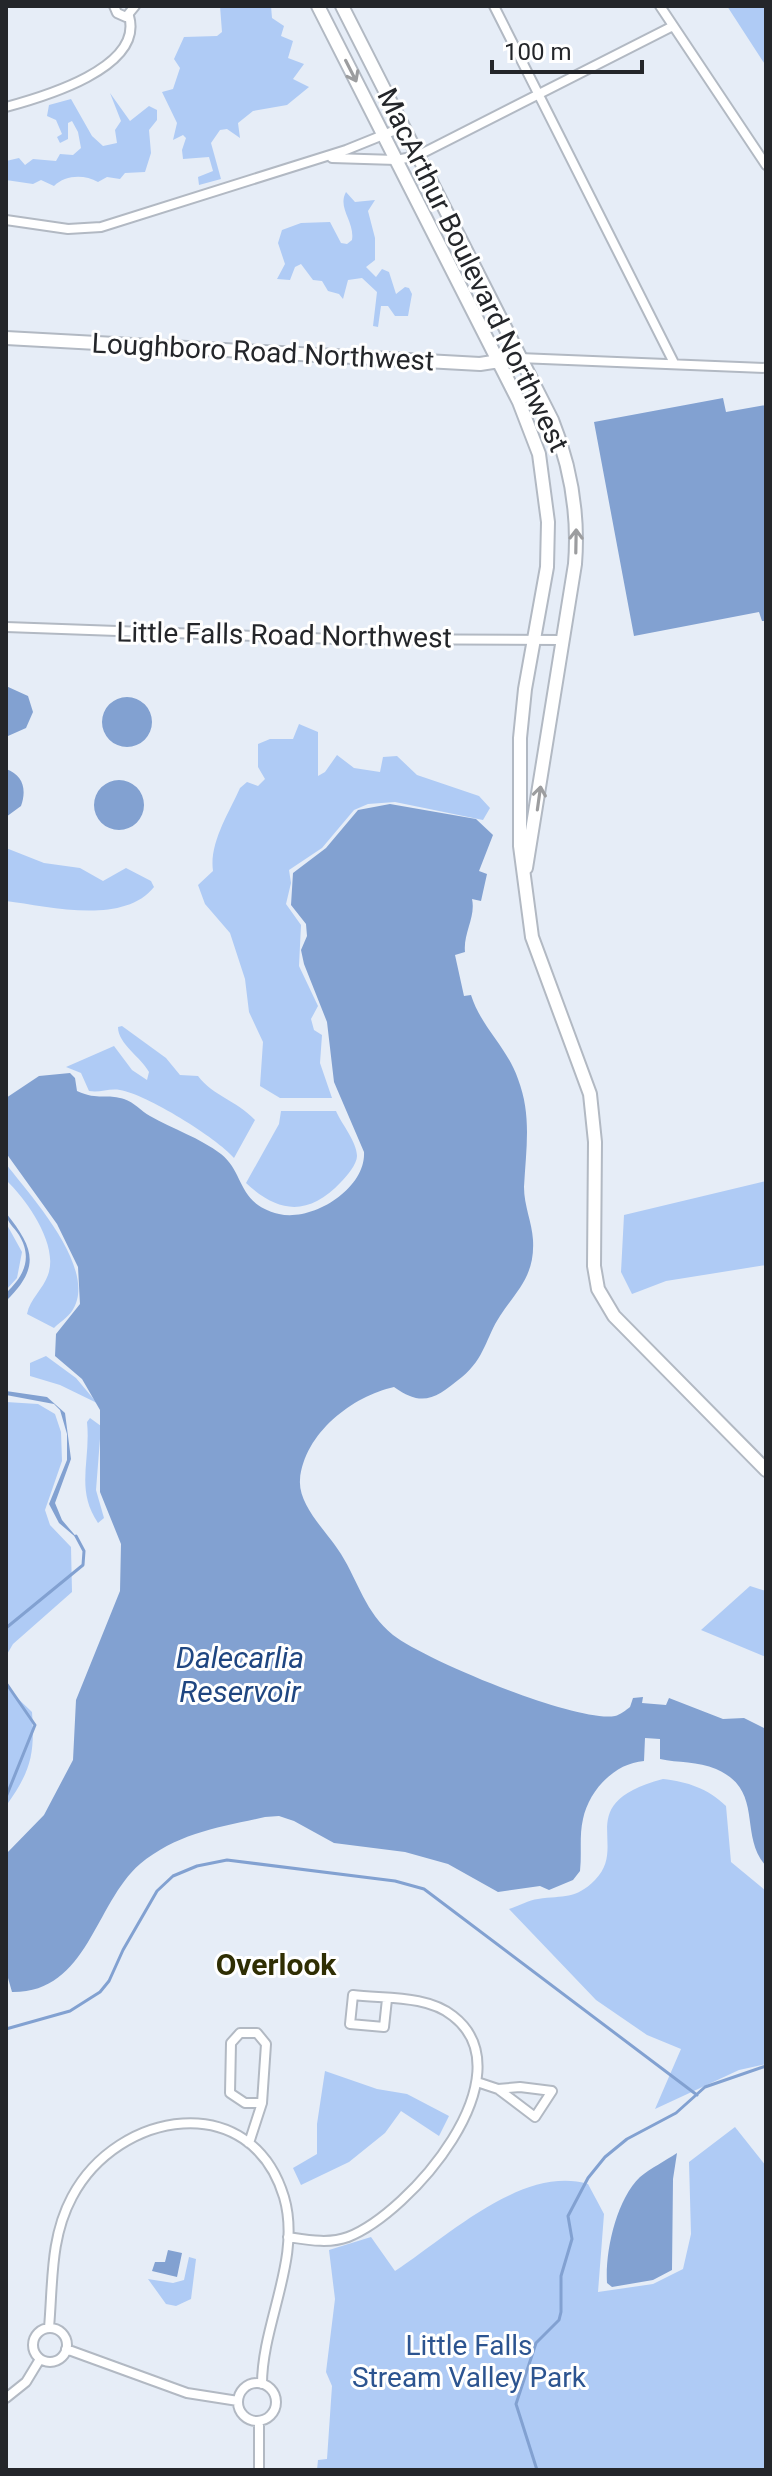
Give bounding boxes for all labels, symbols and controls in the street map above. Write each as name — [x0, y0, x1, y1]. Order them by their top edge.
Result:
scale bar — [492, 24, 642, 74]
text: 100 m — [504, 38, 571, 66]
one-way arrow — [343, 58, 359, 82]
street label: MacArthur Boulevard Northwest — [370, 83, 576, 457]
street label: Loughboro Road Northwest — [91, 327, 435, 377]
one-way arrow — [568, 528, 584, 555]
street label: Little Falls Road Northwest — [116, 616, 452, 654]
one-way arrow — [532, 786, 547, 811]
water label: Dalecarlia Reservoir — [176, 1640, 304, 1709]
district label: Overlook — [216, 1947, 337, 1982]
park label: Little Falls Stream Valley Park — [352, 2329, 587, 2394]

